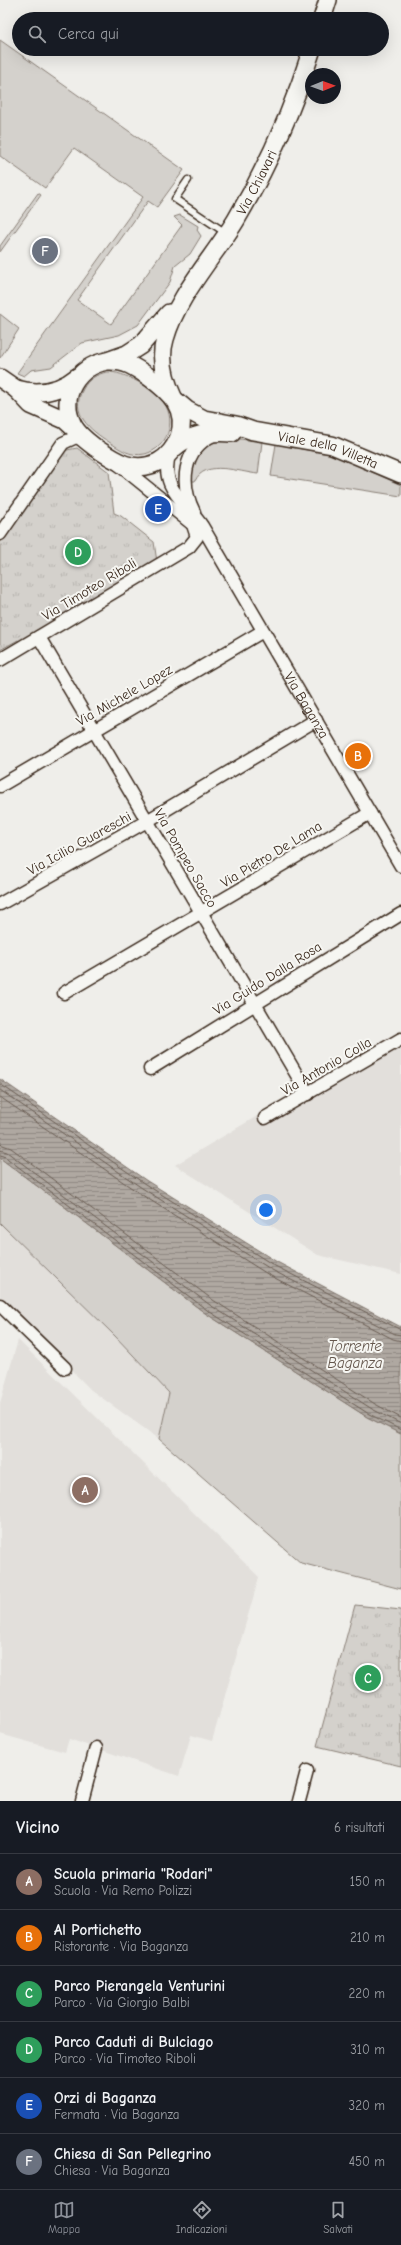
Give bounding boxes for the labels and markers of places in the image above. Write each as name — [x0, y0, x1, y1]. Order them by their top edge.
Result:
pin: F — [32, 236, 58, 266]
pin: E — [145, 494, 171, 524]
pin: D — [65, 537, 91, 567]
pin: B — [345, 741, 371, 771]
pin: A — [72, 1475, 98, 1505]
pin: C — [355, 1663, 381, 1693]

